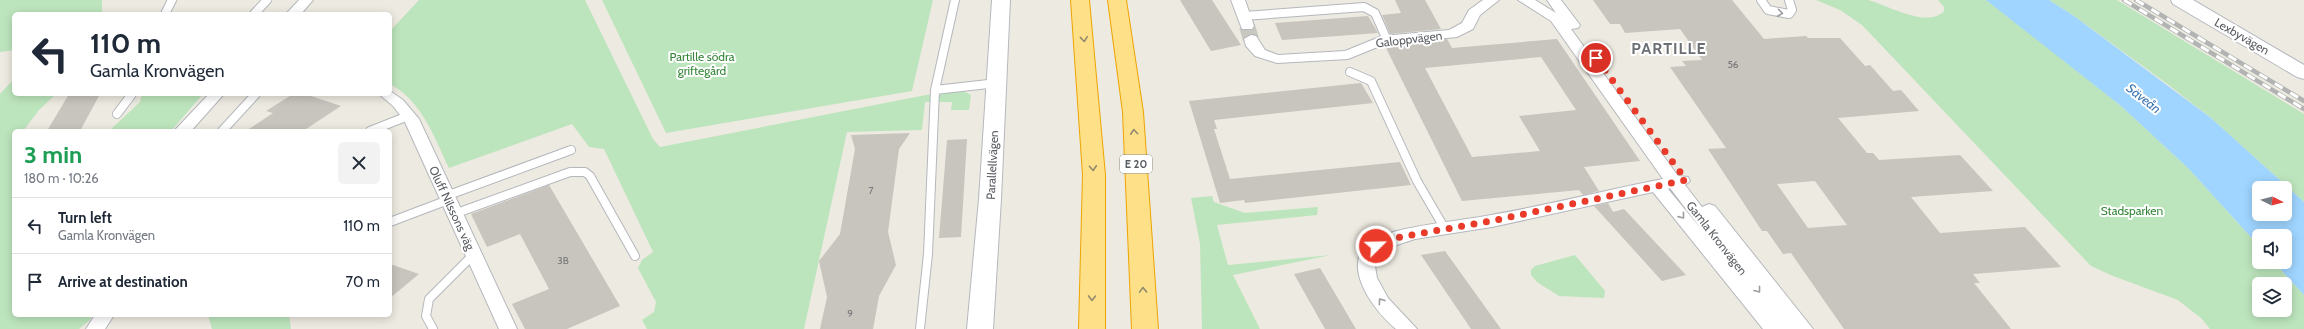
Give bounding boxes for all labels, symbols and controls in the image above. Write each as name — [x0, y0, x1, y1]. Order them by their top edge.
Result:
one-way arrow — [1776, 8, 1783, 17]
street label: Lexbyvägen — [2212, 14, 2272, 58]
text: 110 m — [90, 26, 161, 60]
street label: Galoppvägen — [1375, 27, 1443, 51]
icon: left — [24, 28, 76, 80]
one-way arrow — [1079, 36, 1088, 42]
district label: PARTILLE — [1631, 39, 1707, 58]
pin — [1579, 41, 1613, 75]
icon: arrive — [1585, 47, 1607, 69]
park label: Partille södra griftegård — [670, 49, 735, 78]
house number: 56 — [1727, 58, 1739, 71]
text: Gamla Kronvägen — [90, 60, 224, 82]
water label: Säveån — [2124, 80, 2164, 116]
one-way arrow — [1129, 129, 1138, 135]
street label: Parallellvägen — [983, 130, 1001, 200]
text: 3 min — [24, 140, 82, 169]
button: close — [338, 142, 380, 184]
road number: E 20 — [1120, 155, 1152, 173]
street label: Oluff Nilssons väg — [426, 164, 478, 253]
one-way arrow — [1089, 165, 1098, 171]
text: 180 m · 10:26 — [24, 170, 99, 186]
north arrow — [2252, 181, 2292, 221]
map controls — [2252, 181, 2292, 317]
house number: 7 — [868, 184, 874, 197]
street label: Gamla Kronvägen — [1683, 198, 1751, 278]
park label: Stadsparken — [2101, 203, 2164, 218]
text: Turn left — [58, 209, 112, 227]
one-way arrow — [1677, 212, 1684, 219]
icon: left — [24, 215, 46, 237]
text: 110 m — [343, 217, 380, 235]
position arrow — [1355, 225, 1397, 267]
text: Gamla Kronvägen — [58, 227, 155, 243]
button: sound — [2252, 229, 2292, 269]
house number: 3B — [557, 254, 569, 267]
icon: arrive — [24, 271, 46, 293]
text: Arrive at destination — [58, 273, 188, 291]
text: 70 m — [346, 273, 380, 291]
button: layers — [2252, 277, 2292, 317]
one-way arrow — [1754, 286, 1761, 293]
one-way arrow — [1139, 287, 1147, 293]
one-way arrow — [1088, 295, 1096, 301]
one-way arrow — [1378, 298, 1386, 305]
house number: 9 — [847, 307, 853, 320]

